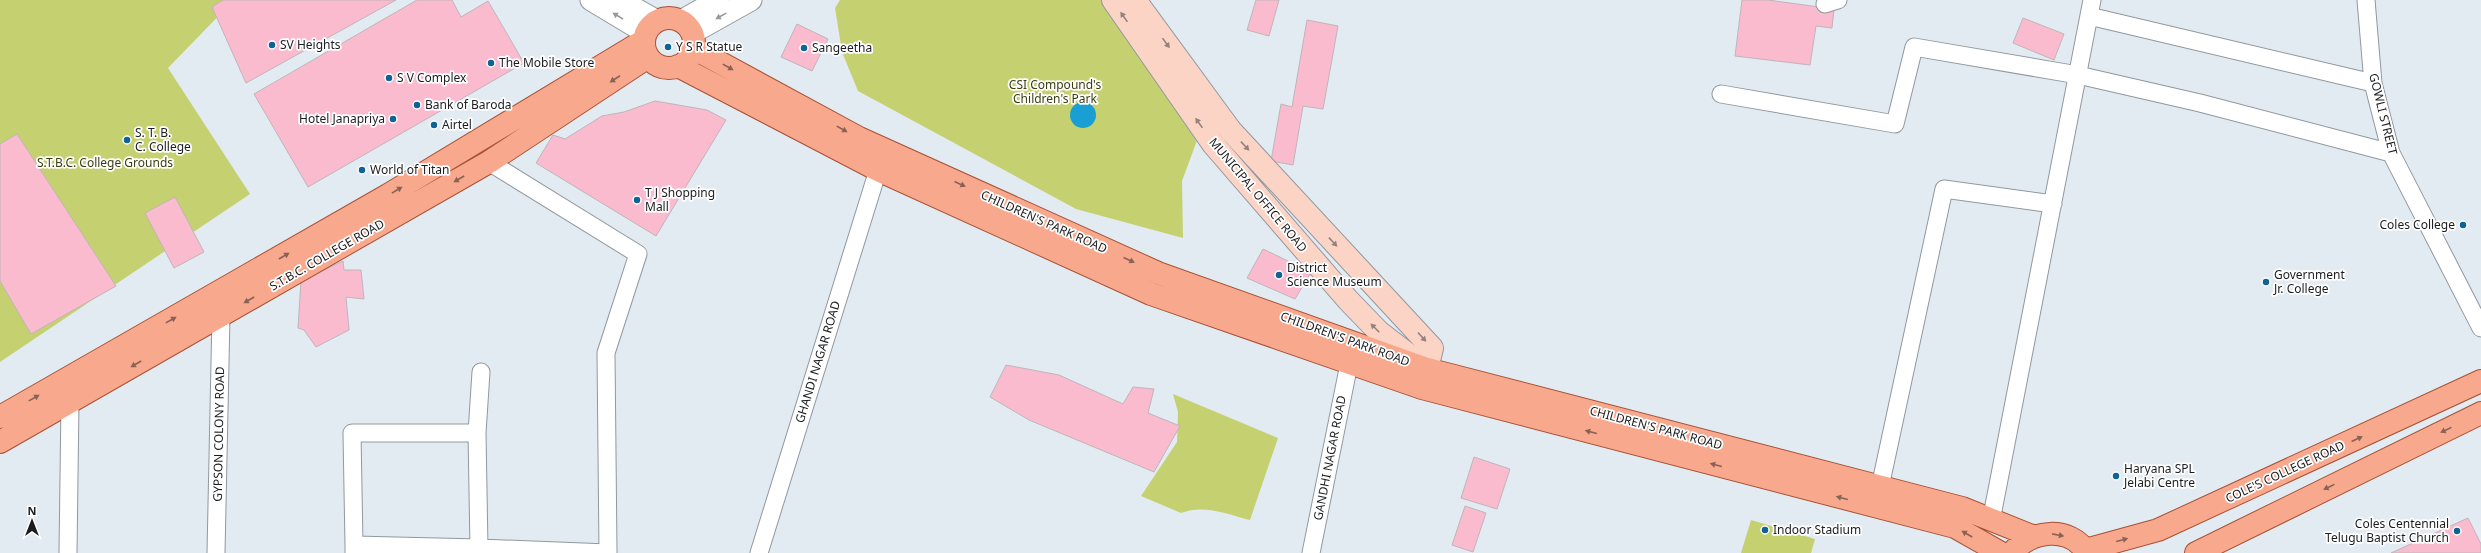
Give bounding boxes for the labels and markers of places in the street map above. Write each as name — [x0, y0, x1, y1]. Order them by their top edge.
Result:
place label: SV Heights — [280, 36, 341, 53]
place label: Y S R Statue — [676, 38, 743, 55]
place label: Sangeetha — [812, 39, 872, 56]
marker: SV Heights — [267, 40, 277, 50]
marker: Y S R Statue — [663, 42, 673, 52]
marker: Sangeetha — [799, 43, 809, 53]
place label: The Mobile Store — [499, 54, 594, 71]
marker: The Mobile Store — [486, 58, 496, 68]
place label: S V Complex — [397, 69, 467, 86]
marker: S V Complex — [384, 73, 394, 83]
place label: Bank of Baroda — [425, 96, 512, 113]
marker: Bank of Baroda — [412, 100, 422, 110]
place label: Hotel Janapriya — [299, 110, 385, 127]
marker: Hotel Janapriya — [388, 114, 398, 124]
place label: Airtel — [442, 116, 472, 133]
marker: Airtel — [429, 120, 439, 130]
place label: S. T. B. C. College — [135, 124, 191, 155]
marker: S. T. B. C. College — [122, 135, 132, 145]
place label: World of Titan — [370, 161, 450, 178]
marker: World of Titan — [357, 165, 367, 175]
place label: T J Shopping Mall — [645, 184, 715, 215]
marker: T J Shopping Mall — [632, 195, 642, 205]
place label: Coles College — [2379, 216, 2455, 233]
marker: Coles College — [2458, 220, 2468, 230]
place label: District Science Museum — [1287, 259, 1382, 290]
place label: Government Jr. College — [2273, 266, 2345, 297]
marker: District Science Museum — [1274, 270, 1284, 280]
marker: Government Jr. College — [2261, 277, 2271, 287]
place label: Haryana SPL Jelabi Centre — [2123, 460, 2195, 491]
marker: Haryana SPL Jelabi Centre — [2111, 471, 2121, 481]
place label: Coles Centennial Telugu Baptist Church — [2325, 515, 2449, 546]
place label: Indoor Stadium — [1773, 521, 1861, 538]
marker: Indoor Stadium — [1760, 525, 1770, 535]
marker: Coles Centennial Telugu Baptist Church — [2452, 526, 2462, 536]

